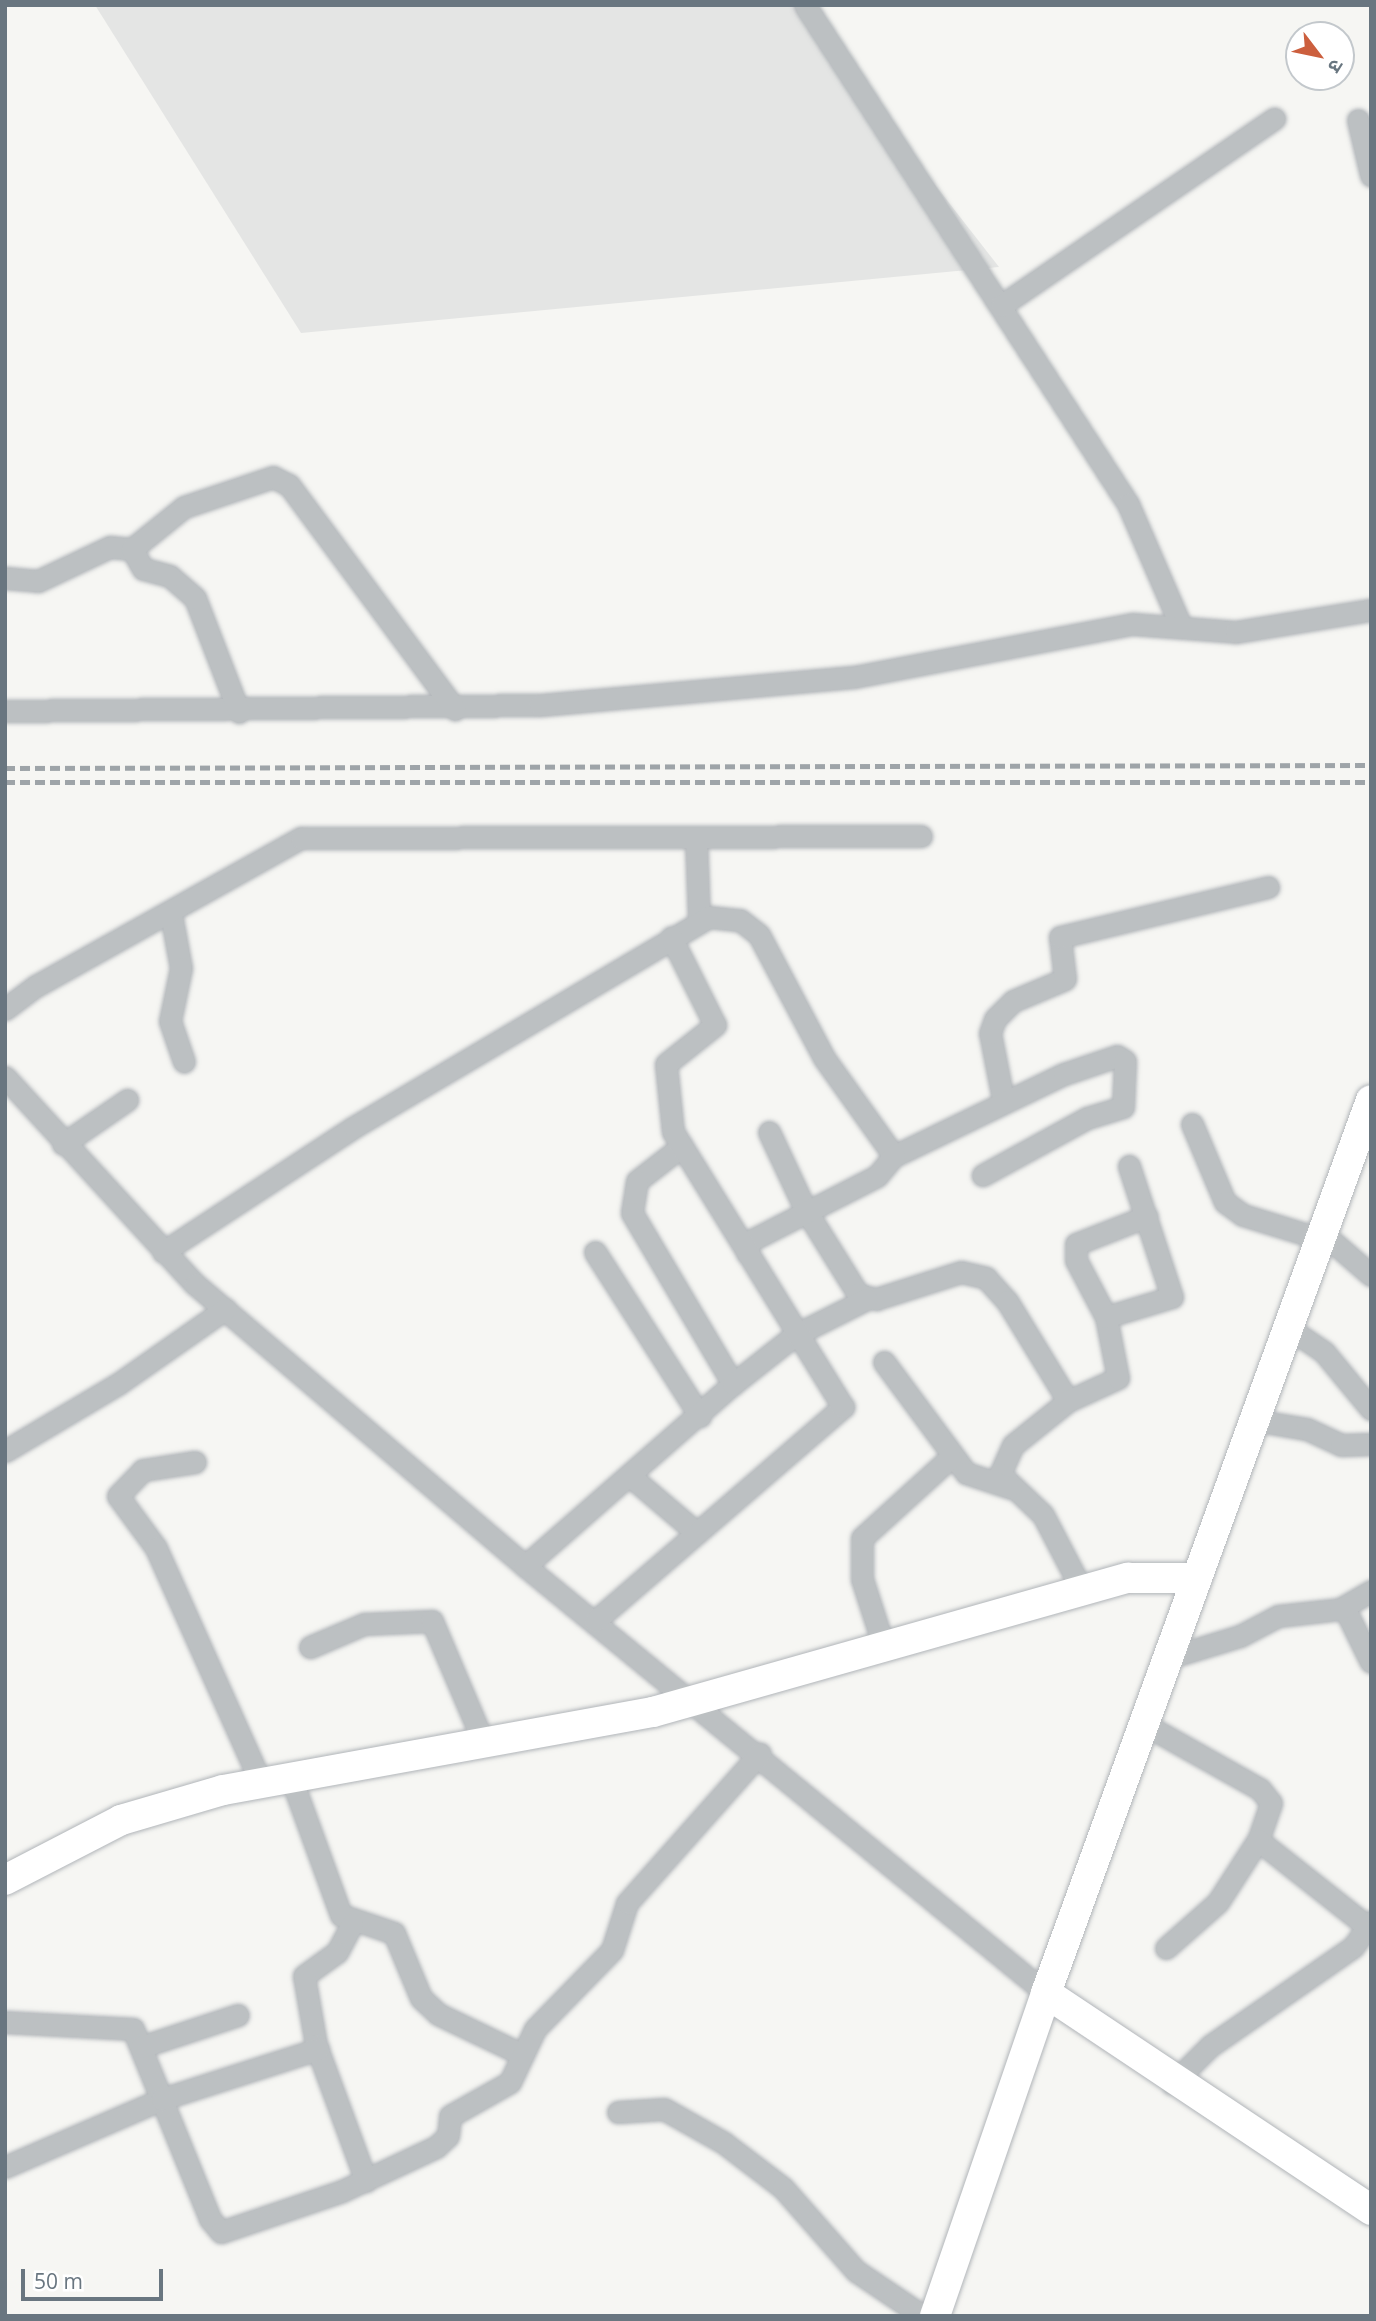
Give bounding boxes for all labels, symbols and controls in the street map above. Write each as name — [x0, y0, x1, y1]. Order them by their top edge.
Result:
north arrow — [1285, 21, 1355, 91]
text: उ — [1322, 54, 1350, 78]
scale bar — [24, 2254, 166, 2298]
text: 50 m — [34, 2267, 83, 2295]

